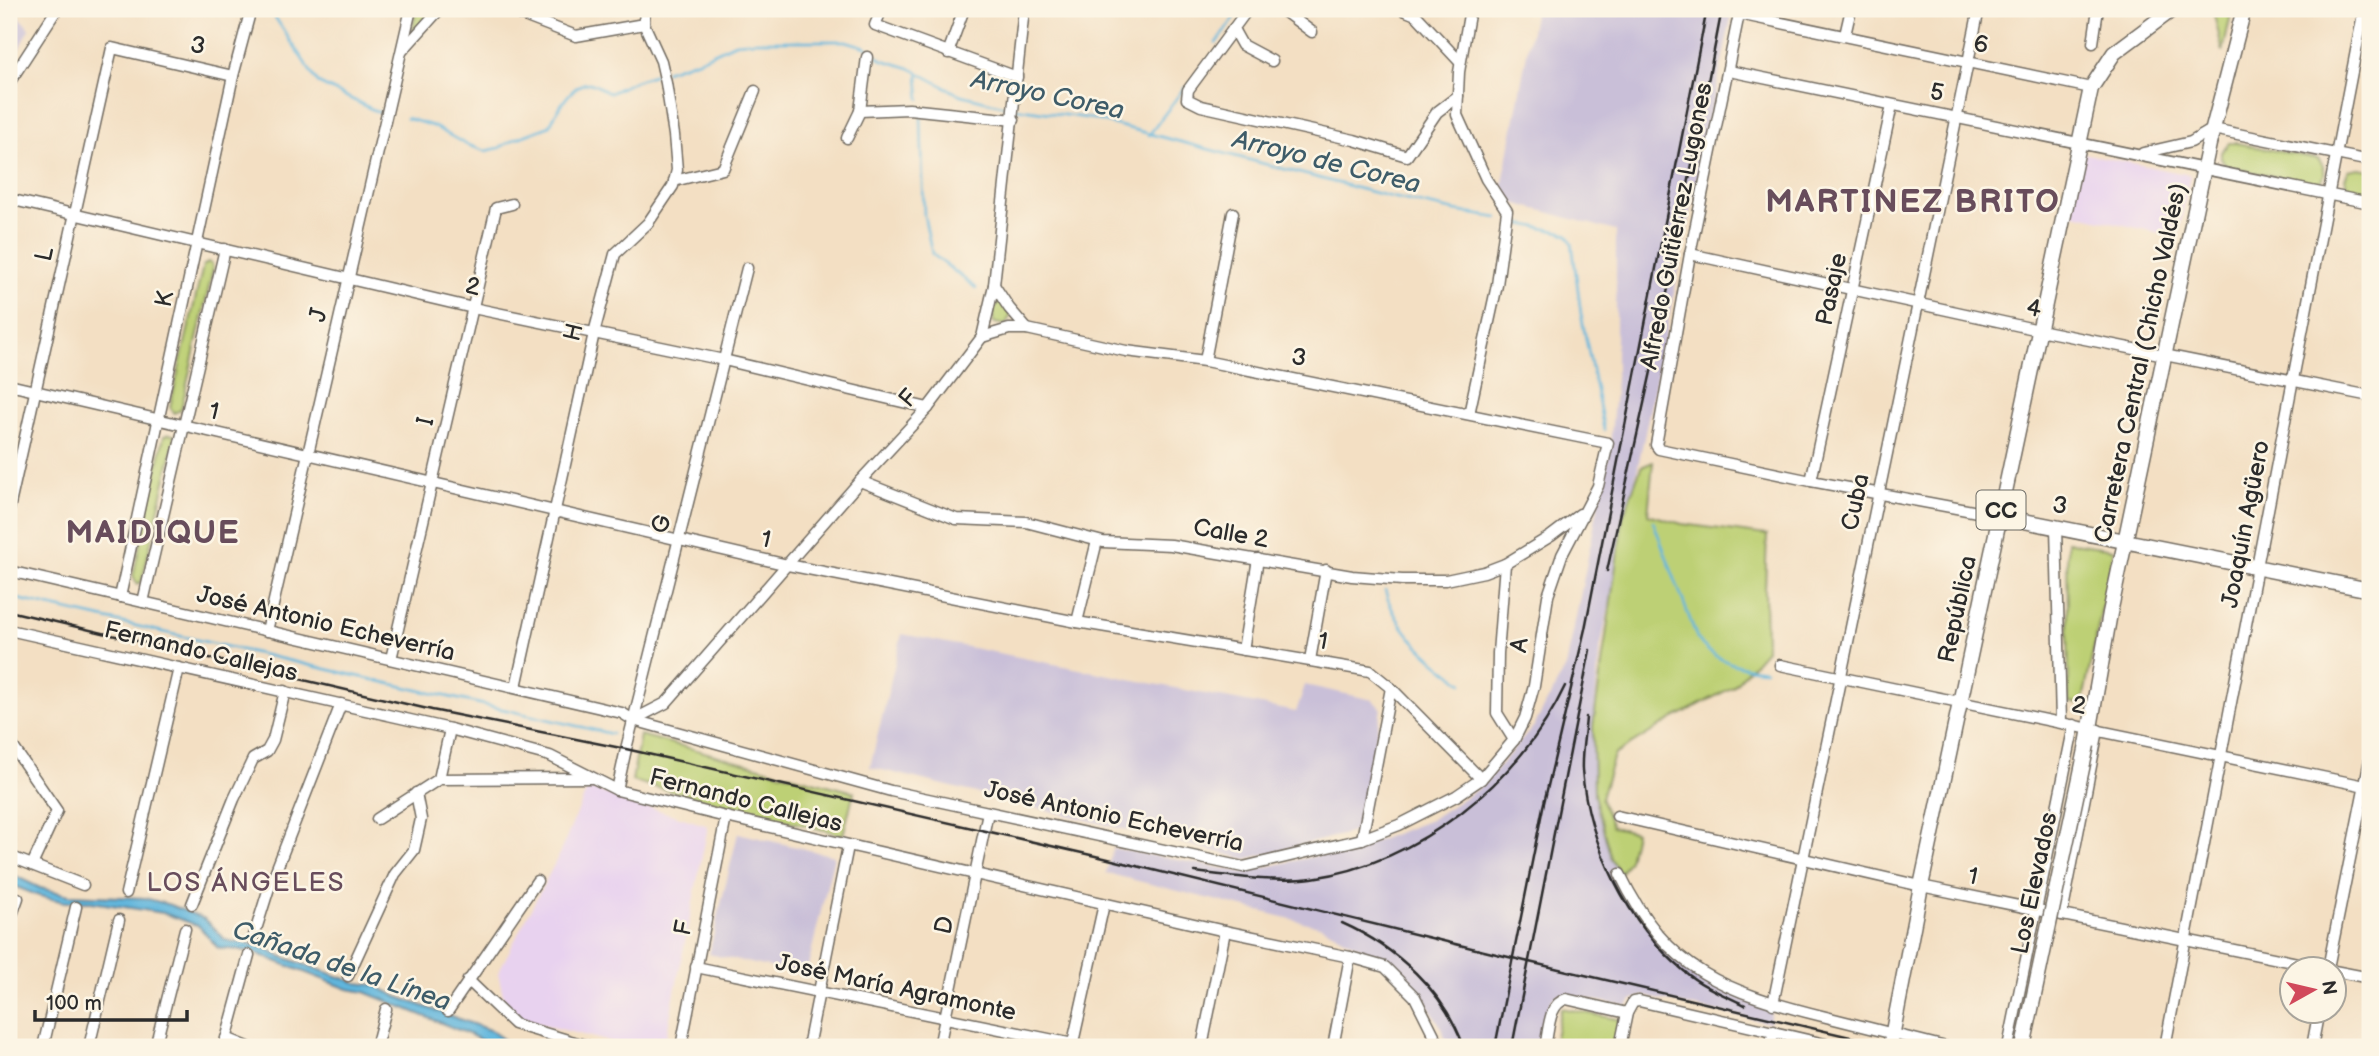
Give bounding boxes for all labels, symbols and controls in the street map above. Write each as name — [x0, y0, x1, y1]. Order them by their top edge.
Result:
street label: 6 — [1971, 29, 1991, 60]
street label: 3 — [187, 30, 208, 61]
water label: Arroyo Corea — [967, 64, 1127, 127]
street label: 5 — [1927, 77, 1946, 108]
street label: Alfredo Guitiérrez Lugones — [1634, 80, 1719, 372]
water label: Arroyo de Corea — [1228, 124, 1424, 201]
street label: Carretera Central (Chicho Valdés) — [2088, 180, 2193, 546]
district label: MARTINEZ BRITO — [1765, 183, 2061, 222]
street label: L — [29, 244, 60, 264]
street label: Pasaje — [1810, 250, 1853, 328]
street label: 2 — [463, 271, 483, 302]
street label: K — [149, 288, 180, 310]
street label: 4 — [2024, 293, 2044, 324]
street label: J — [303, 306, 334, 325]
street label: H — [557, 320, 590, 344]
street label: 3 — [1289, 342, 1309, 373]
street label: F — [893, 383, 924, 413]
street label: 1 — [206, 396, 222, 427]
street label: I — [411, 414, 440, 428]
street label: Joaquín Agüero — [2215, 438, 2276, 610]
street label: Cuba — [1835, 471, 1876, 533]
road number: CC — [1976, 490, 2025, 530]
street label: 3 — [2050, 490, 2070, 521]
street label: G — [645, 512, 678, 536]
street label: Calle 2 — [1191, 513, 1271, 554]
district label: MAIDIQUE — [65, 514, 241, 553]
street label: 1 — [758, 524, 774, 555]
street label: República — [1932, 553, 1983, 665]
street label: José Antonio Echeverría — [194, 580, 458, 667]
street label: Fernando Callejas — [101, 615, 301, 688]
street label: 1 — [1316, 626, 1330, 657]
street label: A — [1504, 635, 1535, 655]
street label: 2 — [2069, 690, 2089, 721]
street label: Fernando Callejas — [647, 763, 845, 838]
street label: José Antonio Echeverría — [982, 775, 1246, 858]
street label: Los Elevados — [2005, 809, 2064, 957]
street label: 1 — [1965, 861, 1980, 892]
district label: LOS ÁNGELES — [147, 866, 345, 899]
street label: D — [928, 914, 960, 937]
water label: Cañada de la Línea — [228, 915, 455, 1018]
street label: F — [668, 918, 699, 938]
street label: José María Agramonte — [773, 948, 1019, 1027]
north arrow — [2278, 954, 2348, 1024]
scale bar — [35, 979, 187, 1023]
text: N — [2316, 979, 2341, 997]
text: 100 m — [46, 991, 102, 1016]

